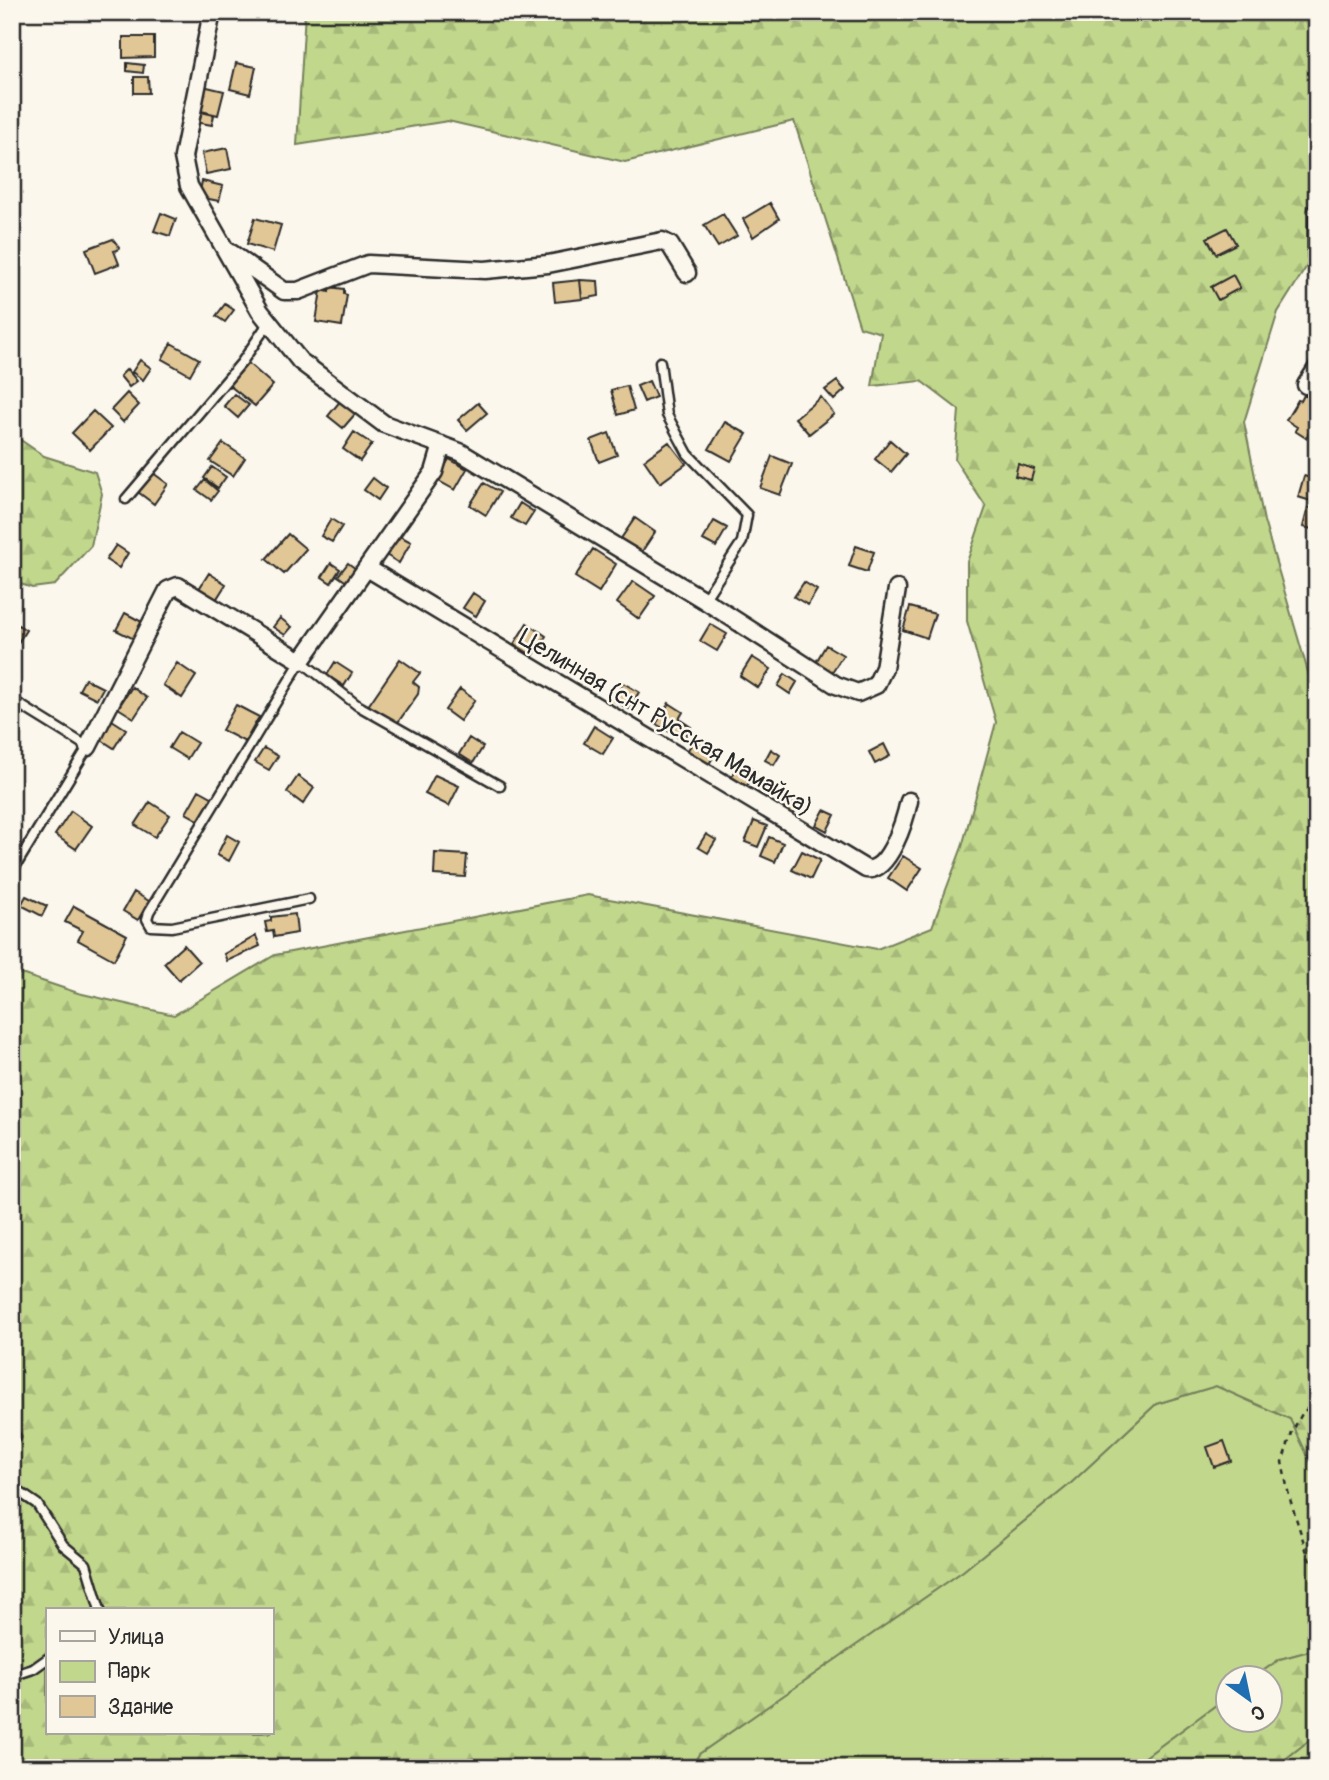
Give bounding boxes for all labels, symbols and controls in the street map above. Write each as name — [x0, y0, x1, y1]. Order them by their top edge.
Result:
street label: Целинная (снт Русская Мамайка) — [513, 623, 818, 822]
legend — [46, 1608, 273, 1734]
text: Улица — [108, 1624, 164, 1651]
text: Парк — [108, 1658, 151, 1685]
north arrow — [1214, 1664, 1284, 1734]
text: Здание — [108, 1694, 174, 1721]
text: С — [1246, 1699, 1269, 1726]

